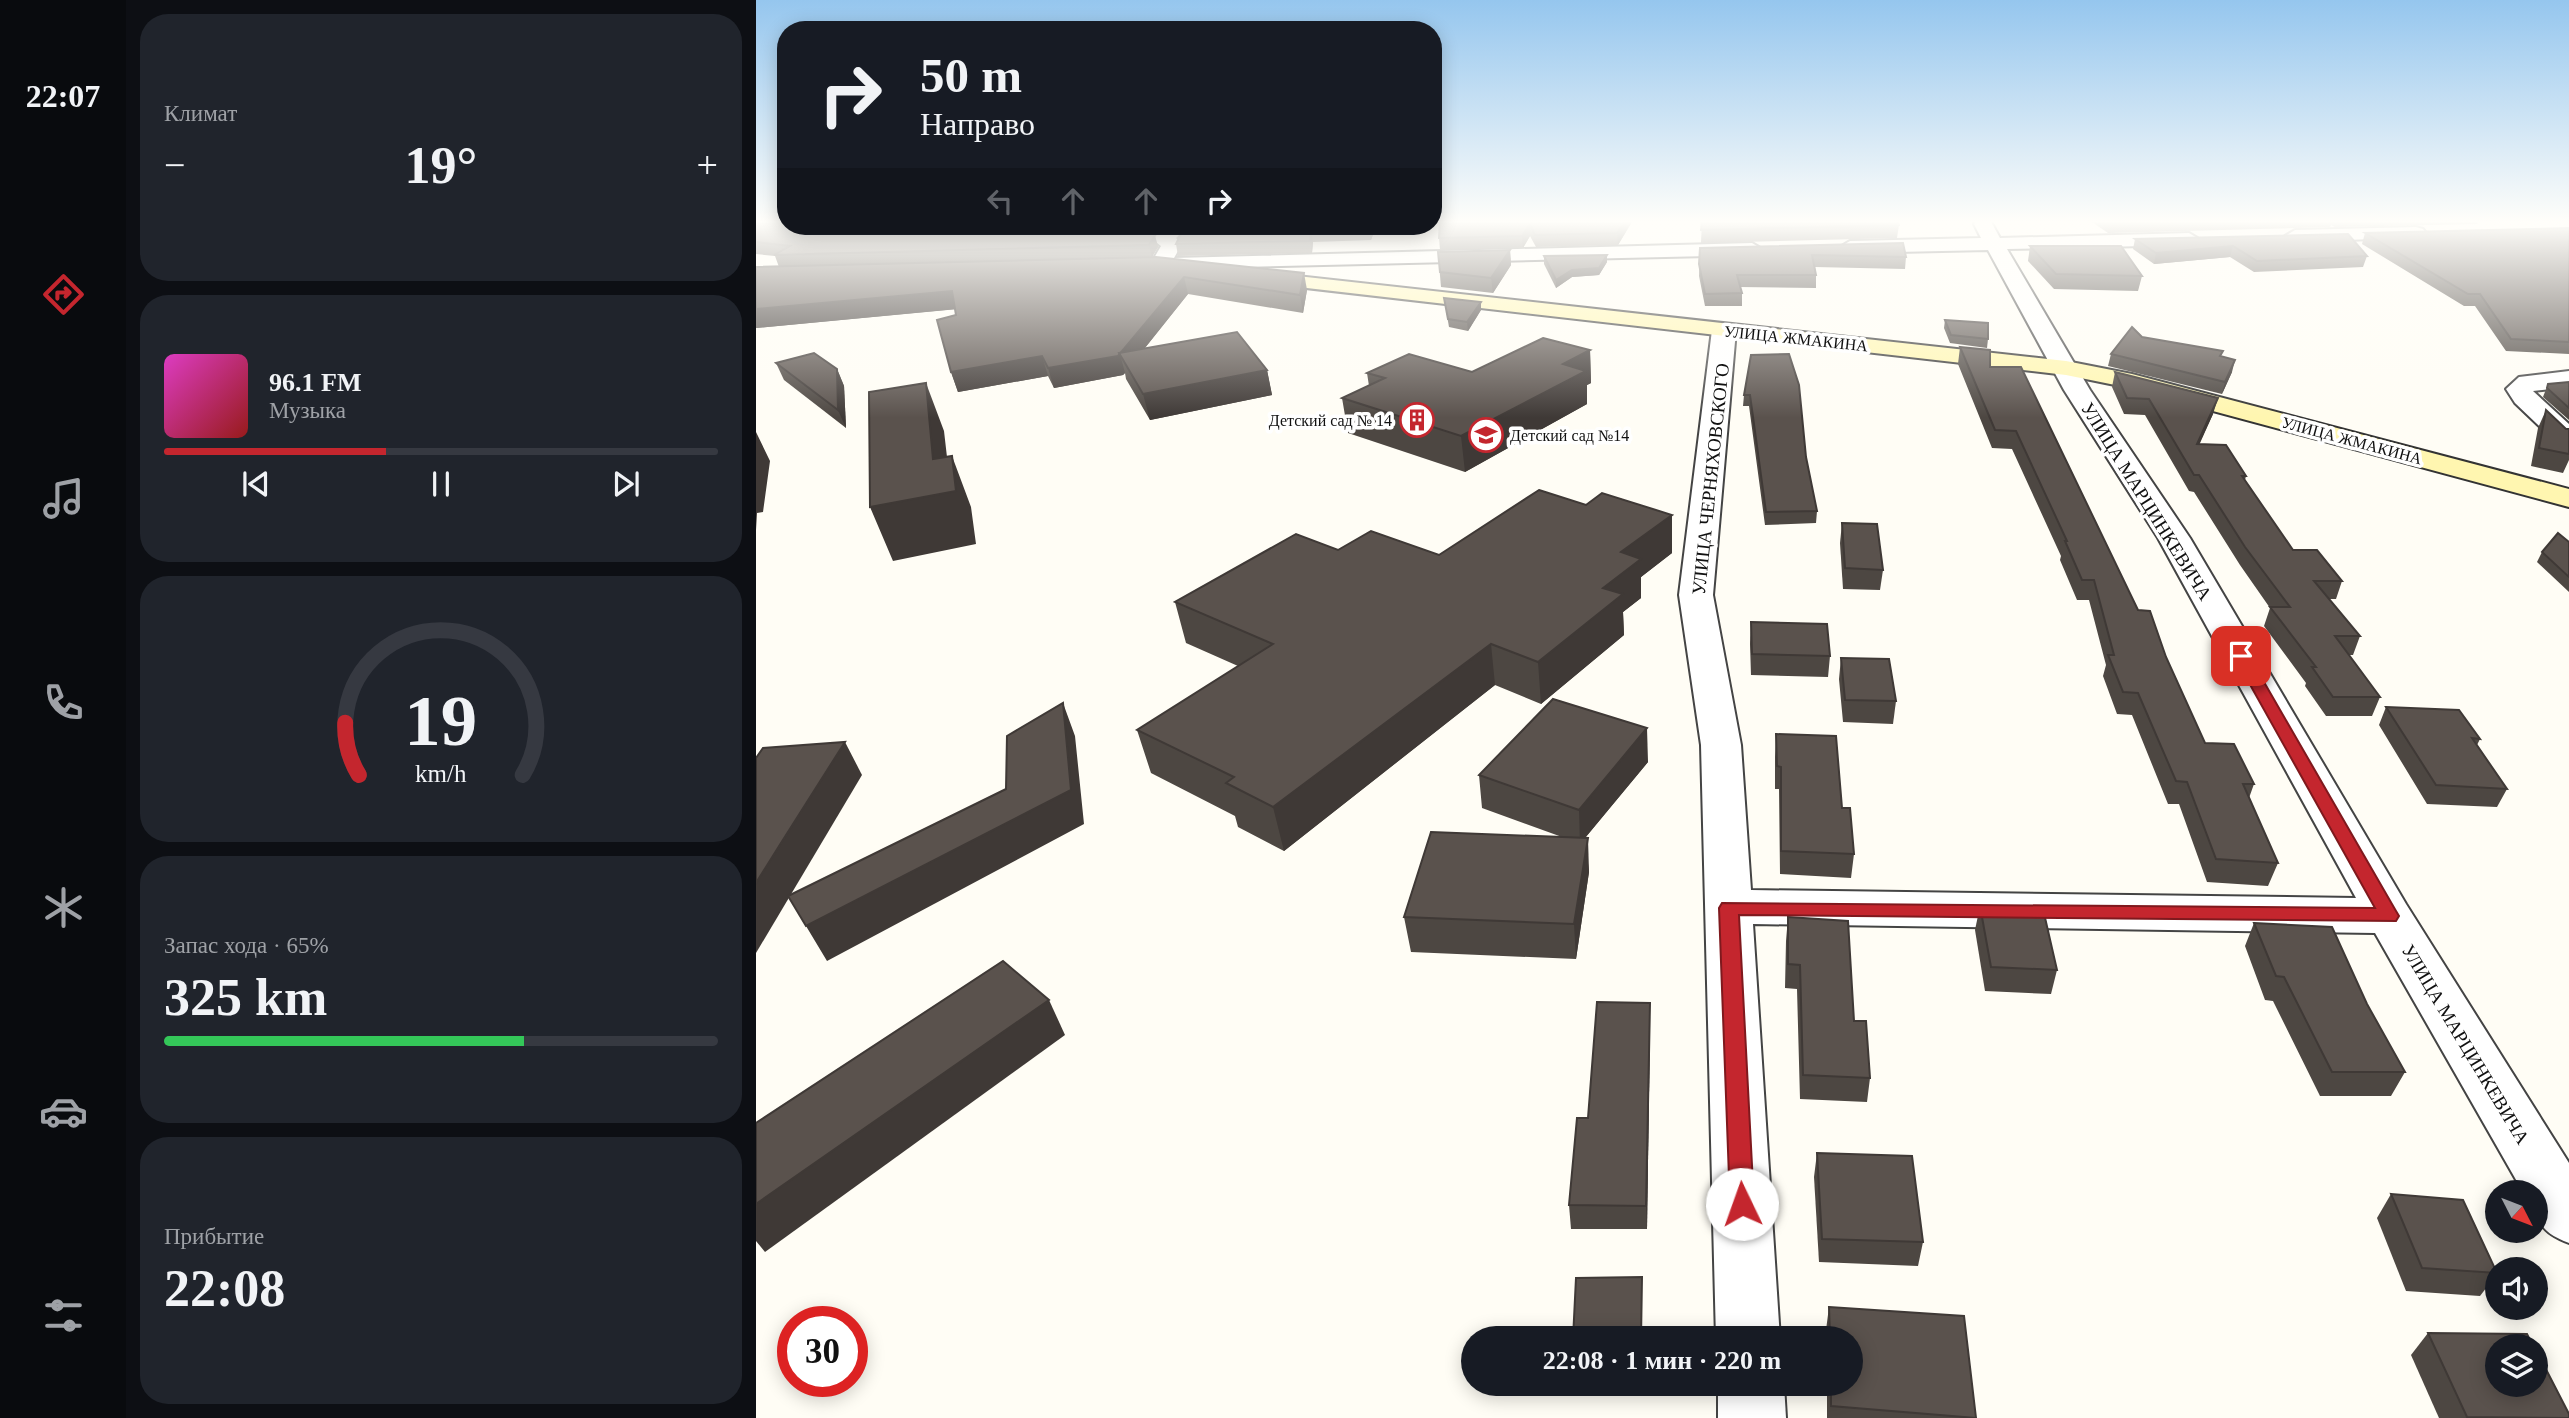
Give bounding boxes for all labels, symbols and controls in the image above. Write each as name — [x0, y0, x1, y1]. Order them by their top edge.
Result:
text: 50 m — [920, 48, 1022, 103]
icon: right — [805, 49, 896, 140]
text: 22:07 — [26, 78, 100, 114]
text: Климат — [164, 101, 237, 126]
text: Направо — [920, 106, 1035, 142]
text: 19° — [405, 137, 477, 194]
text: − — [164, 144, 185, 186]
text: + — [697, 144, 718, 186]
icon: left — [981, 182, 1019, 220]
icon: ahead — [1054, 182, 1092, 220]
icon: ahead — [1127, 182, 1165, 220]
icon: right — [1200, 182, 1238, 220]
icon: directions — [39, 270, 88, 319]
street label: УЛИЦА ЖМАКИНА — [1723, 322, 1869, 356]
street label: УЛИЦА ЧЕРНЯХОВСКОГО — [1688, 362, 1733, 596]
text: 96.1 FM — [269, 368, 361, 397]
text: Музыка — [269, 398, 346, 423]
street label: УЛИЦА МАРЦИНКЕВИЧА — [2077, 399, 2216, 604]
building icon: Детский сад № 14 — [1398, 401, 1436, 439]
place label: Детский сад № 14 — [1269, 412, 1392, 430]
street label: УЛИЦА ЖМАКИНА — [2280, 414, 2424, 468]
school or university icon: Детский сад №14 — [1467, 416, 1505, 454]
place label: Детский сад №14 — [1510, 427, 1629, 445]
icon: previous — [237, 465, 275, 503]
icon: pause — [422, 465, 460, 503]
icon: next — [607, 465, 645, 503]
icon: music — [39, 474, 88, 523]
pin — [2211, 626, 2271, 686]
icon: arrive — [2222, 637, 2260, 675]
icon: phone — [39, 678, 88, 727]
text: 19 — [405, 680, 477, 761]
text: km/h — [415, 760, 467, 787]
icon: climate — [39, 883, 88, 932]
text: Запас хода · 65% — [164, 933, 329, 958]
street label: УЛИЦА МАРЦИНКЕВИЧА — [2398, 941, 2534, 1148]
text: 325 km — [164, 969, 327, 1026]
icon: car — [39, 1087, 88, 1136]
position arrow — [1705, 1167, 1779, 1241]
north arrow — [2485, 1180, 2548, 1242]
map controls — [2485, 1180, 2548, 1397]
text: Прибытие — [164, 1224, 264, 1249]
button: sound — [2485, 1257, 2548, 1320]
text: 22:08 — [164, 1260, 285, 1317]
icon: filters — [39, 1291, 88, 1340]
speed limit sign: 30 — [777, 1306, 868, 1397]
button: layers — [2485, 1334, 2548, 1397]
text: 22:08 · 1 мин · 220 m — [1543, 1346, 1781, 1375]

